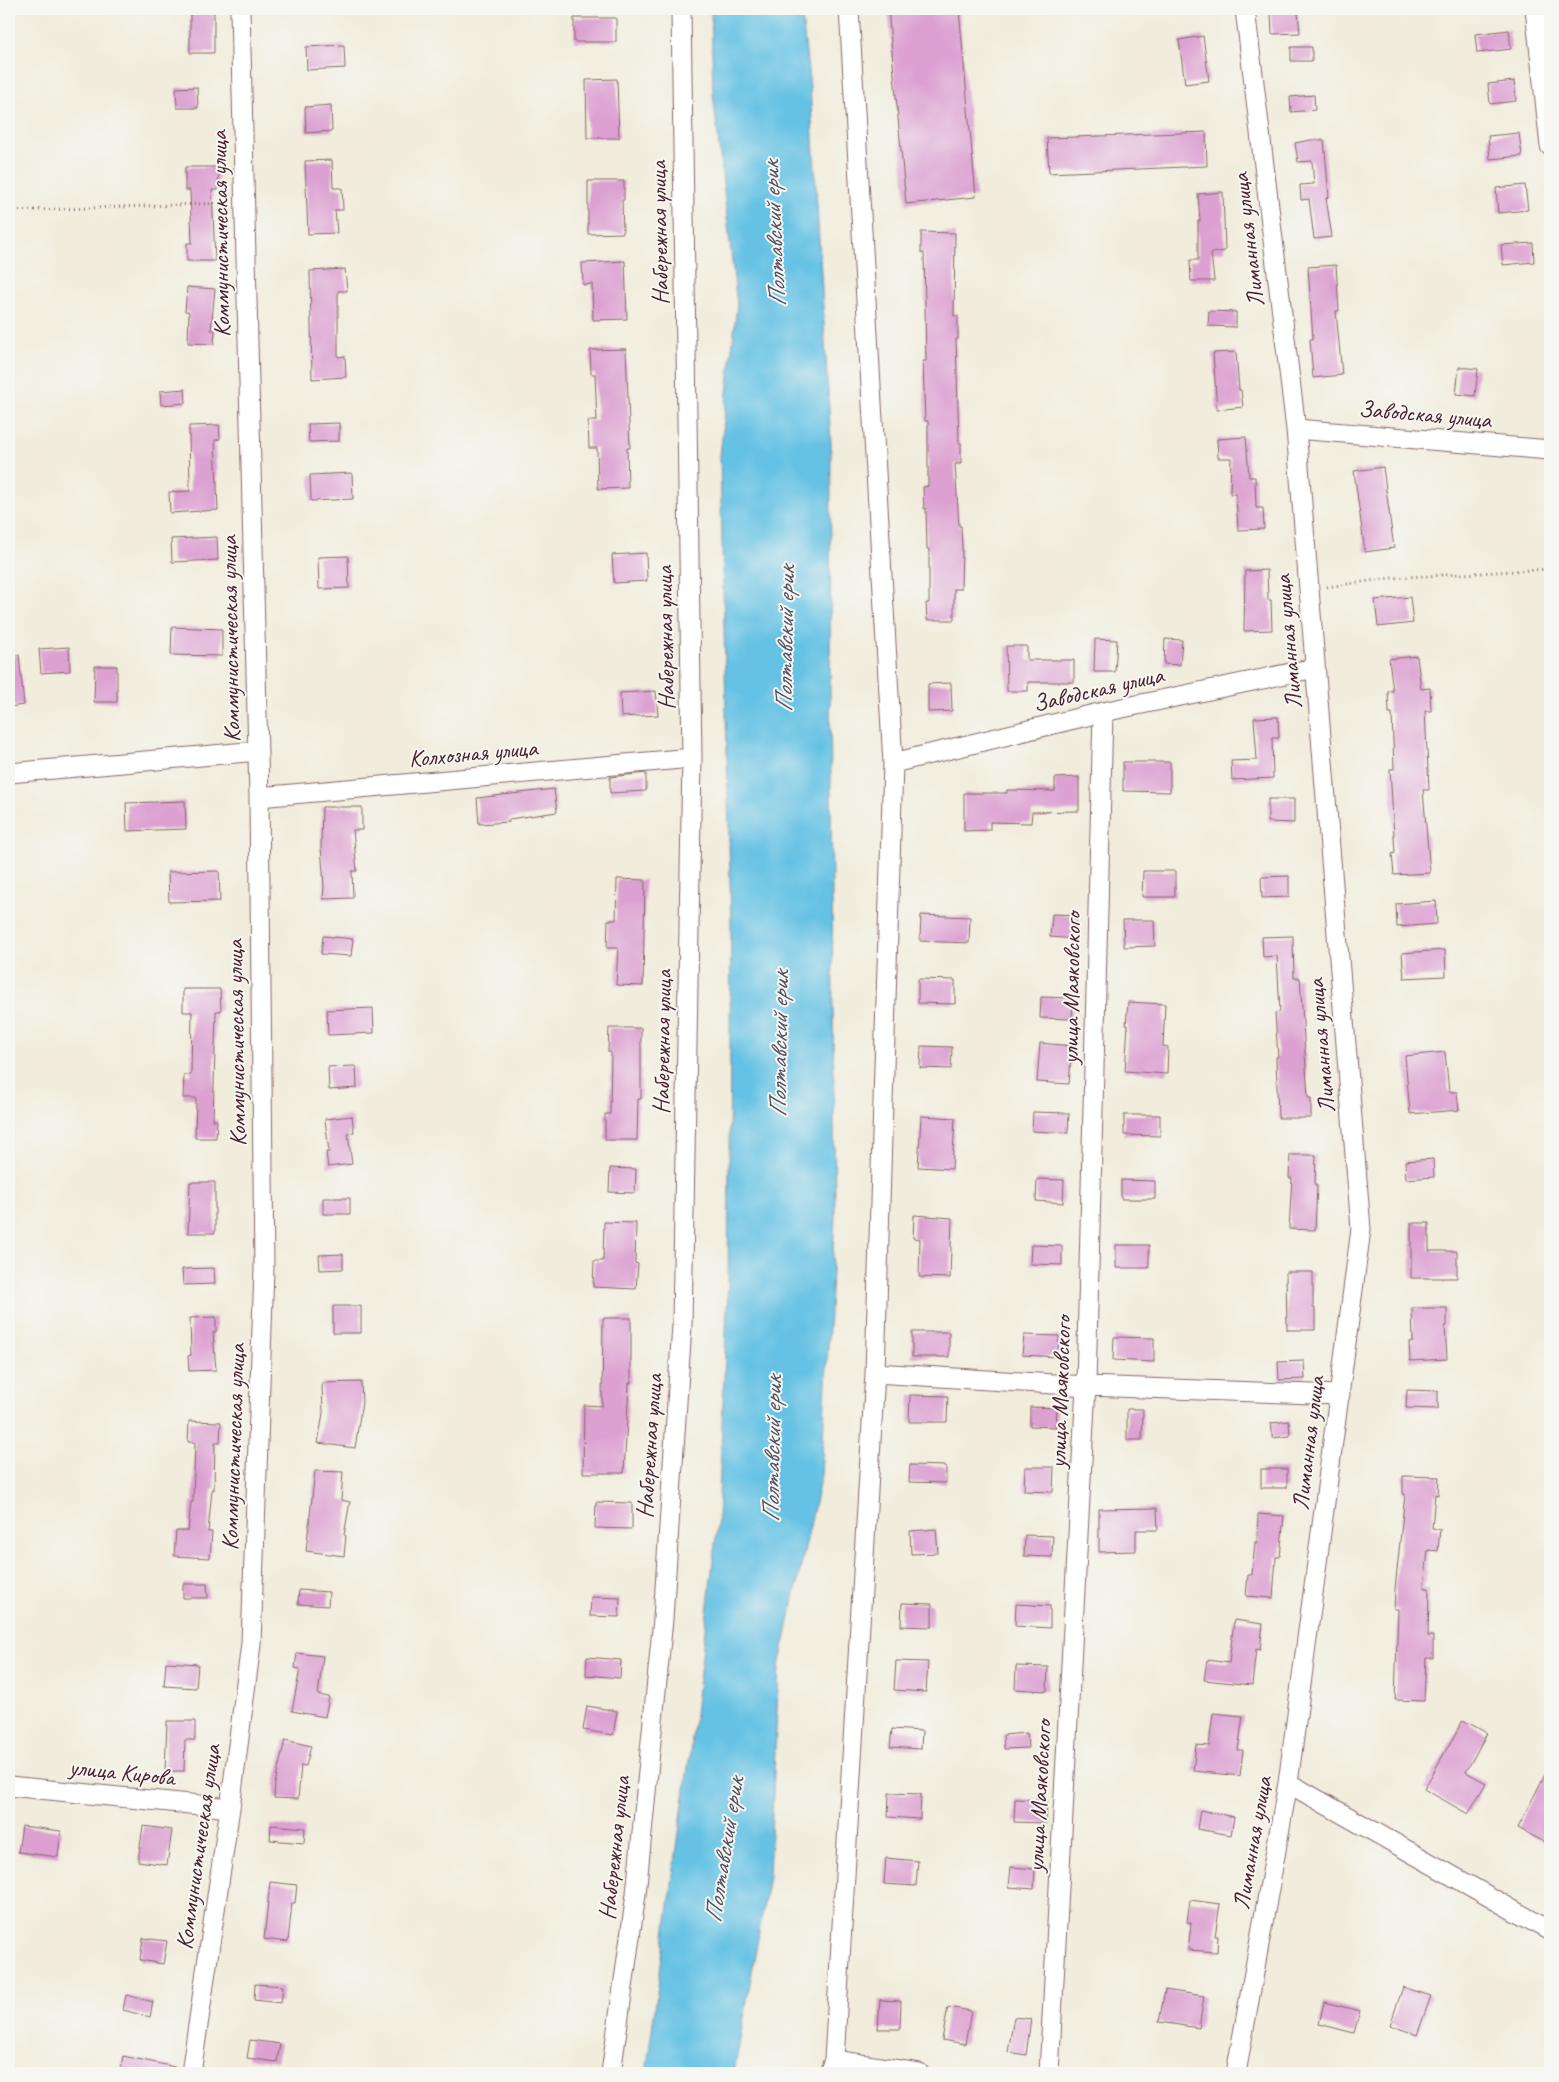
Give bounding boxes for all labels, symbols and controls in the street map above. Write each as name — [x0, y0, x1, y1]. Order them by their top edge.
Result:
street label: Коммунистическая улица — [203, 129, 237, 338]
water label: Полтавский ерик — [754, 156, 794, 308]
street label: Набережная улица — [643, 159, 675, 305]
street label: Лиманная улица — [1225, 170, 1271, 308]
street label: Заводская улица — [1357, 393, 1494, 435]
street label: Коммунистическая улица — [213, 534, 247, 743]
water label: Полтавский ерик — [768, 562, 802, 712]
street label: Набережная улица — [649, 564, 681, 710]
street label: Лиманная улица — [1267, 572, 1309, 710]
street label: Заводская улица — [1030, 659, 1168, 719]
street label: Колхозная улица — [407, 732, 540, 774]
street label: улица Маяковского — [1055, 909, 1087, 1066]
street label: Коммунистическая улица — [219, 938, 253, 1147]
water label: Полтавский ерик — [762, 967, 796, 1117]
street label: Набережная улица — [646, 968, 678, 1114]
street label: Лиманная улица — [1300, 976, 1342, 1114]
street label: улица Маяковского — [1042, 1313, 1078, 1471]
street label: Коммунистическая улица — [214, 1342, 252, 1551]
street label: Набережная улица — [629, 1372, 669, 1519]
water label: Полтавский ерик — [755, 1372, 789, 1522]
street label: Лиманная улица — [1285, 1373, 1331, 1511]
street label: улица Маяковского — [1020, 1717, 1058, 1875]
street label: Коммунистическая улица — [169, 1741, 227, 1951]
street label: улица Кирова — [66, 1751, 178, 1793]
water label: Полтавский ерик — [697, 1772, 752, 1925]
street label: Набережная улица — [592, 1773, 637, 1921]
street label: Лиманная улица — [1226, 1773, 1279, 1912]

